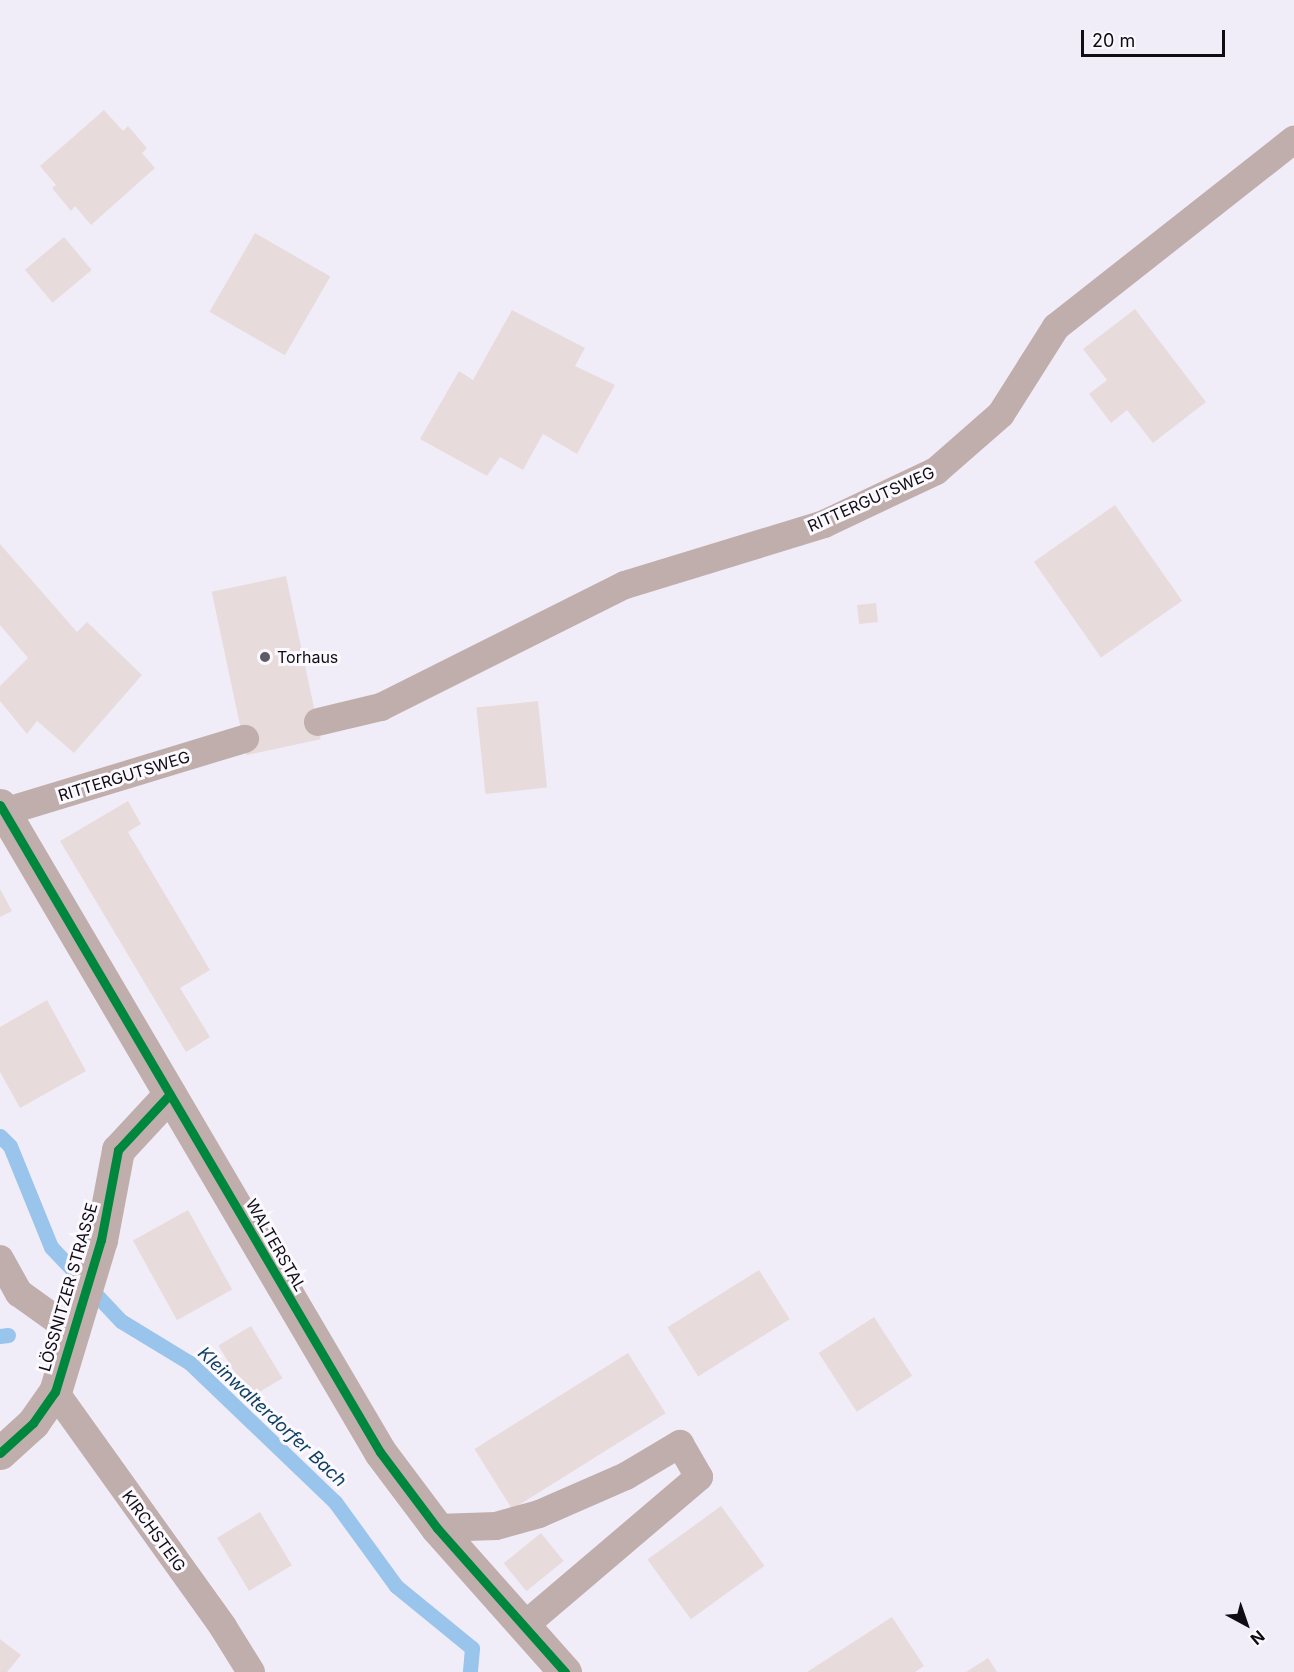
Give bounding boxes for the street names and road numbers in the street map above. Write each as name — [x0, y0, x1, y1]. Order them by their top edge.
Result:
street label: RITTERGUTSWEG — [805, 462, 937, 536]
street label: RITTERGUTSWEG — [56, 747, 192, 805]
street label: WALTERSTAL — [242, 1196, 310, 1294]
street label: LÖSSNITZER STRASSE — [35, 1200, 101, 1374]
street label: KIRCHSTEIG — [118, 1487, 190, 1575]

